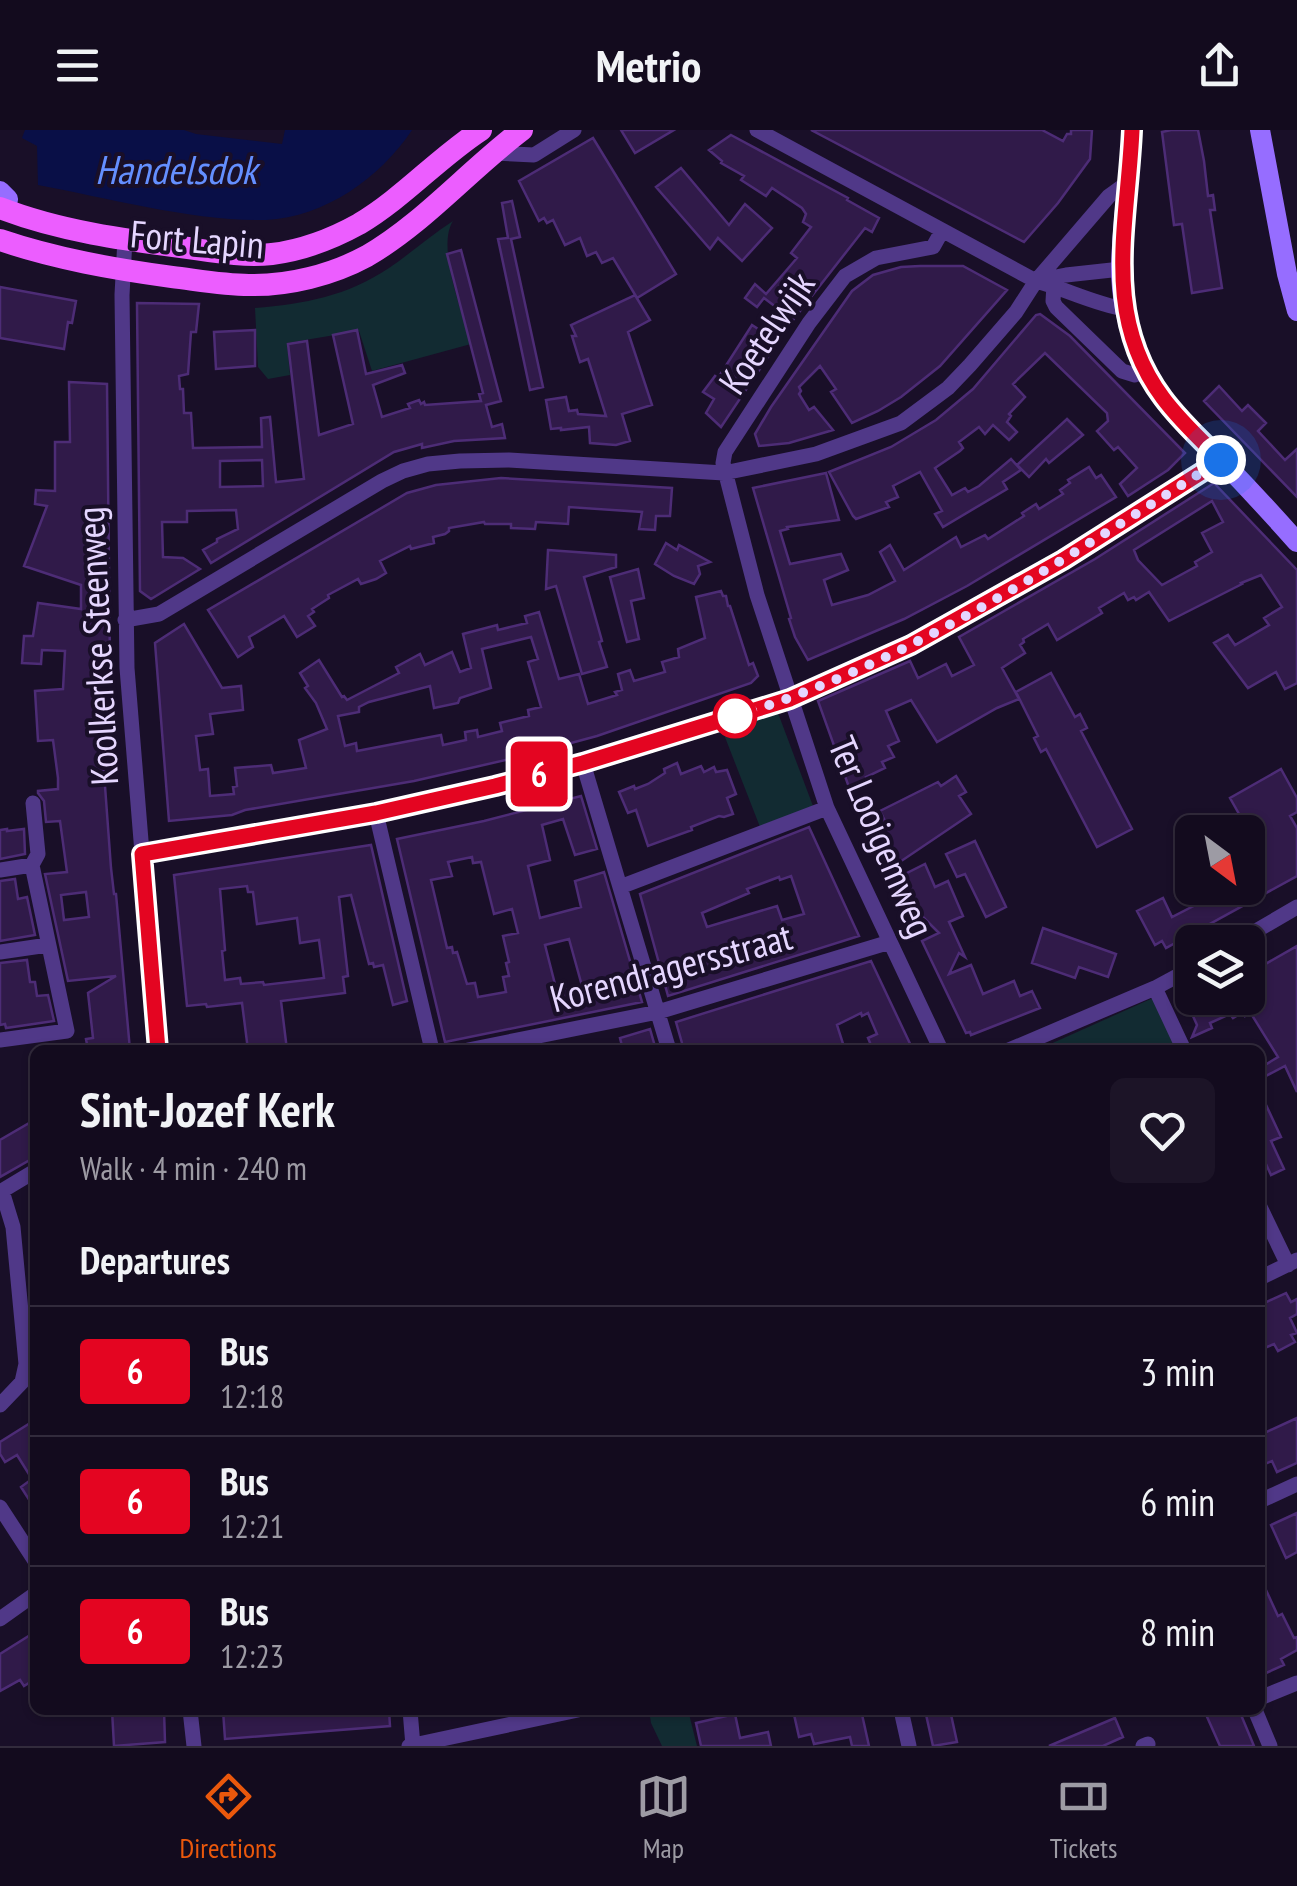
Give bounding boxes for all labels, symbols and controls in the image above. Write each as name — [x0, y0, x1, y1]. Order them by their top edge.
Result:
text: Metrio — [596, 36, 701, 94]
icon: menu — [50, 38, 105, 93]
icon: share — [1192, 38, 1247, 93]
water label: Handelsdok — [95, 143, 261, 195]
street label: Fort Lapin — [128, 208, 266, 269]
street label: Koetelwijk — [707, 261, 825, 403]
your location — [1196, 435, 1246, 485]
street label: Koolkerkse Steenweg — [65, 506, 128, 787]
unlabelled marker — [714, 695, 756, 737]
street label: Ter Looigemweg — [818, 729, 947, 944]
line badge: 6 — [506, 742, 572, 806]
text: 6 — [531, 751, 547, 797]
north arrow — [1175, 815, 1265, 905]
map controls — [1175, 815, 1265, 1015]
street label: Korendragersstraat — [544, 911, 797, 1022]
button: layers — [1175, 925, 1265, 1015]
text: Sint-Jozef Kerk — [80, 1078, 335, 1140]
button: heart — [1110, 1078, 1215, 1183]
text: Walk · 4 min · 240 m — [80, 1147, 307, 1189]
text: Departures — [80, 1235, 230, 1284]
text: Bus — [220, 1326, 269, 1375]
text: 3 min — [1140, 1347, 1215, 1396]
text: 6 — [127, 1348, 143, 1394]
text: 12:18 — [220, 1375, 284, 1417]
text: Bus — [220, 1456, 269, 1505]
text: 6 min — [1140, 1477, 1215, 1526]
text: 6 — [127, 1478, 143, 1524]
text: 12:21 — [220, 1505, 284, 1547]
text: Bus — [220, 1586, 269, 1635]
text: 8 min — [1140, 1607, 1215, 1656]
text: 6 — [127, 1608, 143, 1654]
text: 12:23 — [220, 1635, 284, 1677]
tab: Directions — [179, 1769, 277, 1866]
tab: Map — [636, 1769, 691, 1866]
tab: Tickets — [1050, 1769, 1118, 1866]

